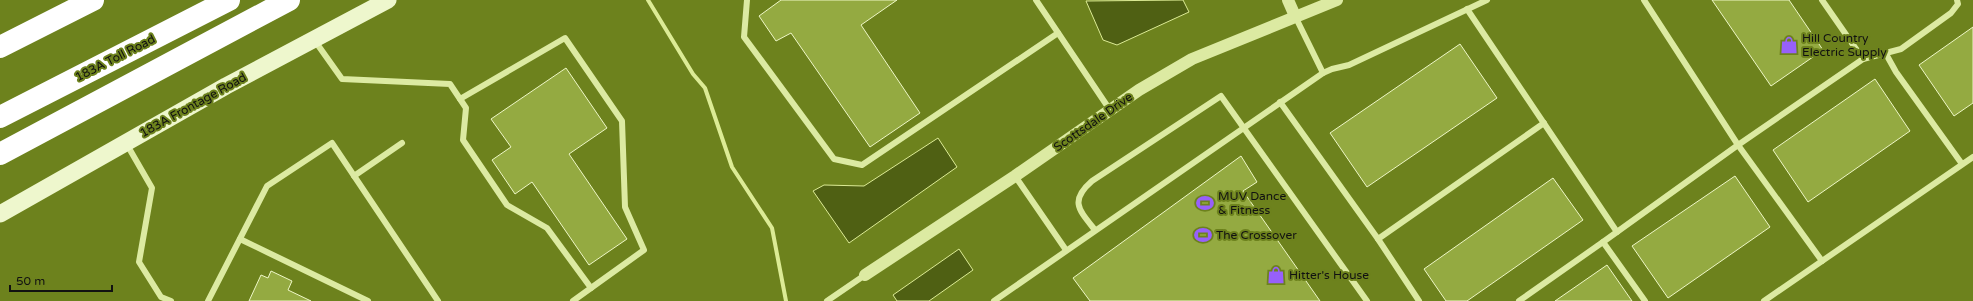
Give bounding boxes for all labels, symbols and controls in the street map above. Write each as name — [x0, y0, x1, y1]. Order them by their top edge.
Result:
place label: Hill Country Electric Supply — [1802, 31, 1887, 59]
street label: 183A Toll Road — [73, 32, 157, 84]
shop icon: Hill Country Electric Supply — [1779, 35, 1799, 55]
street label: 183A Frontage Road — [137, 70, 249, 140]
street label: Scottsdale Drive — [1051, 90, 1135, 154]
place label: MUV Dance & Fitness — [1218, 189, 1286, 217]
sports icon: MUV Dance & Fitness — [1195, 193, 1215, 213]
sports icon: The Crossover — [1193, 225, 1213, 245]
place label: The Crossover — [1216, 228, 1297, 242]
shop icon: Hitter's House — [1266, 265, 1286, 285]
scale bar — [10, 267, 112, 293]
place label: Hitter's House — [1289, 268, 1369, 282]
text: 50 m — [16, 274, 45, 288]

